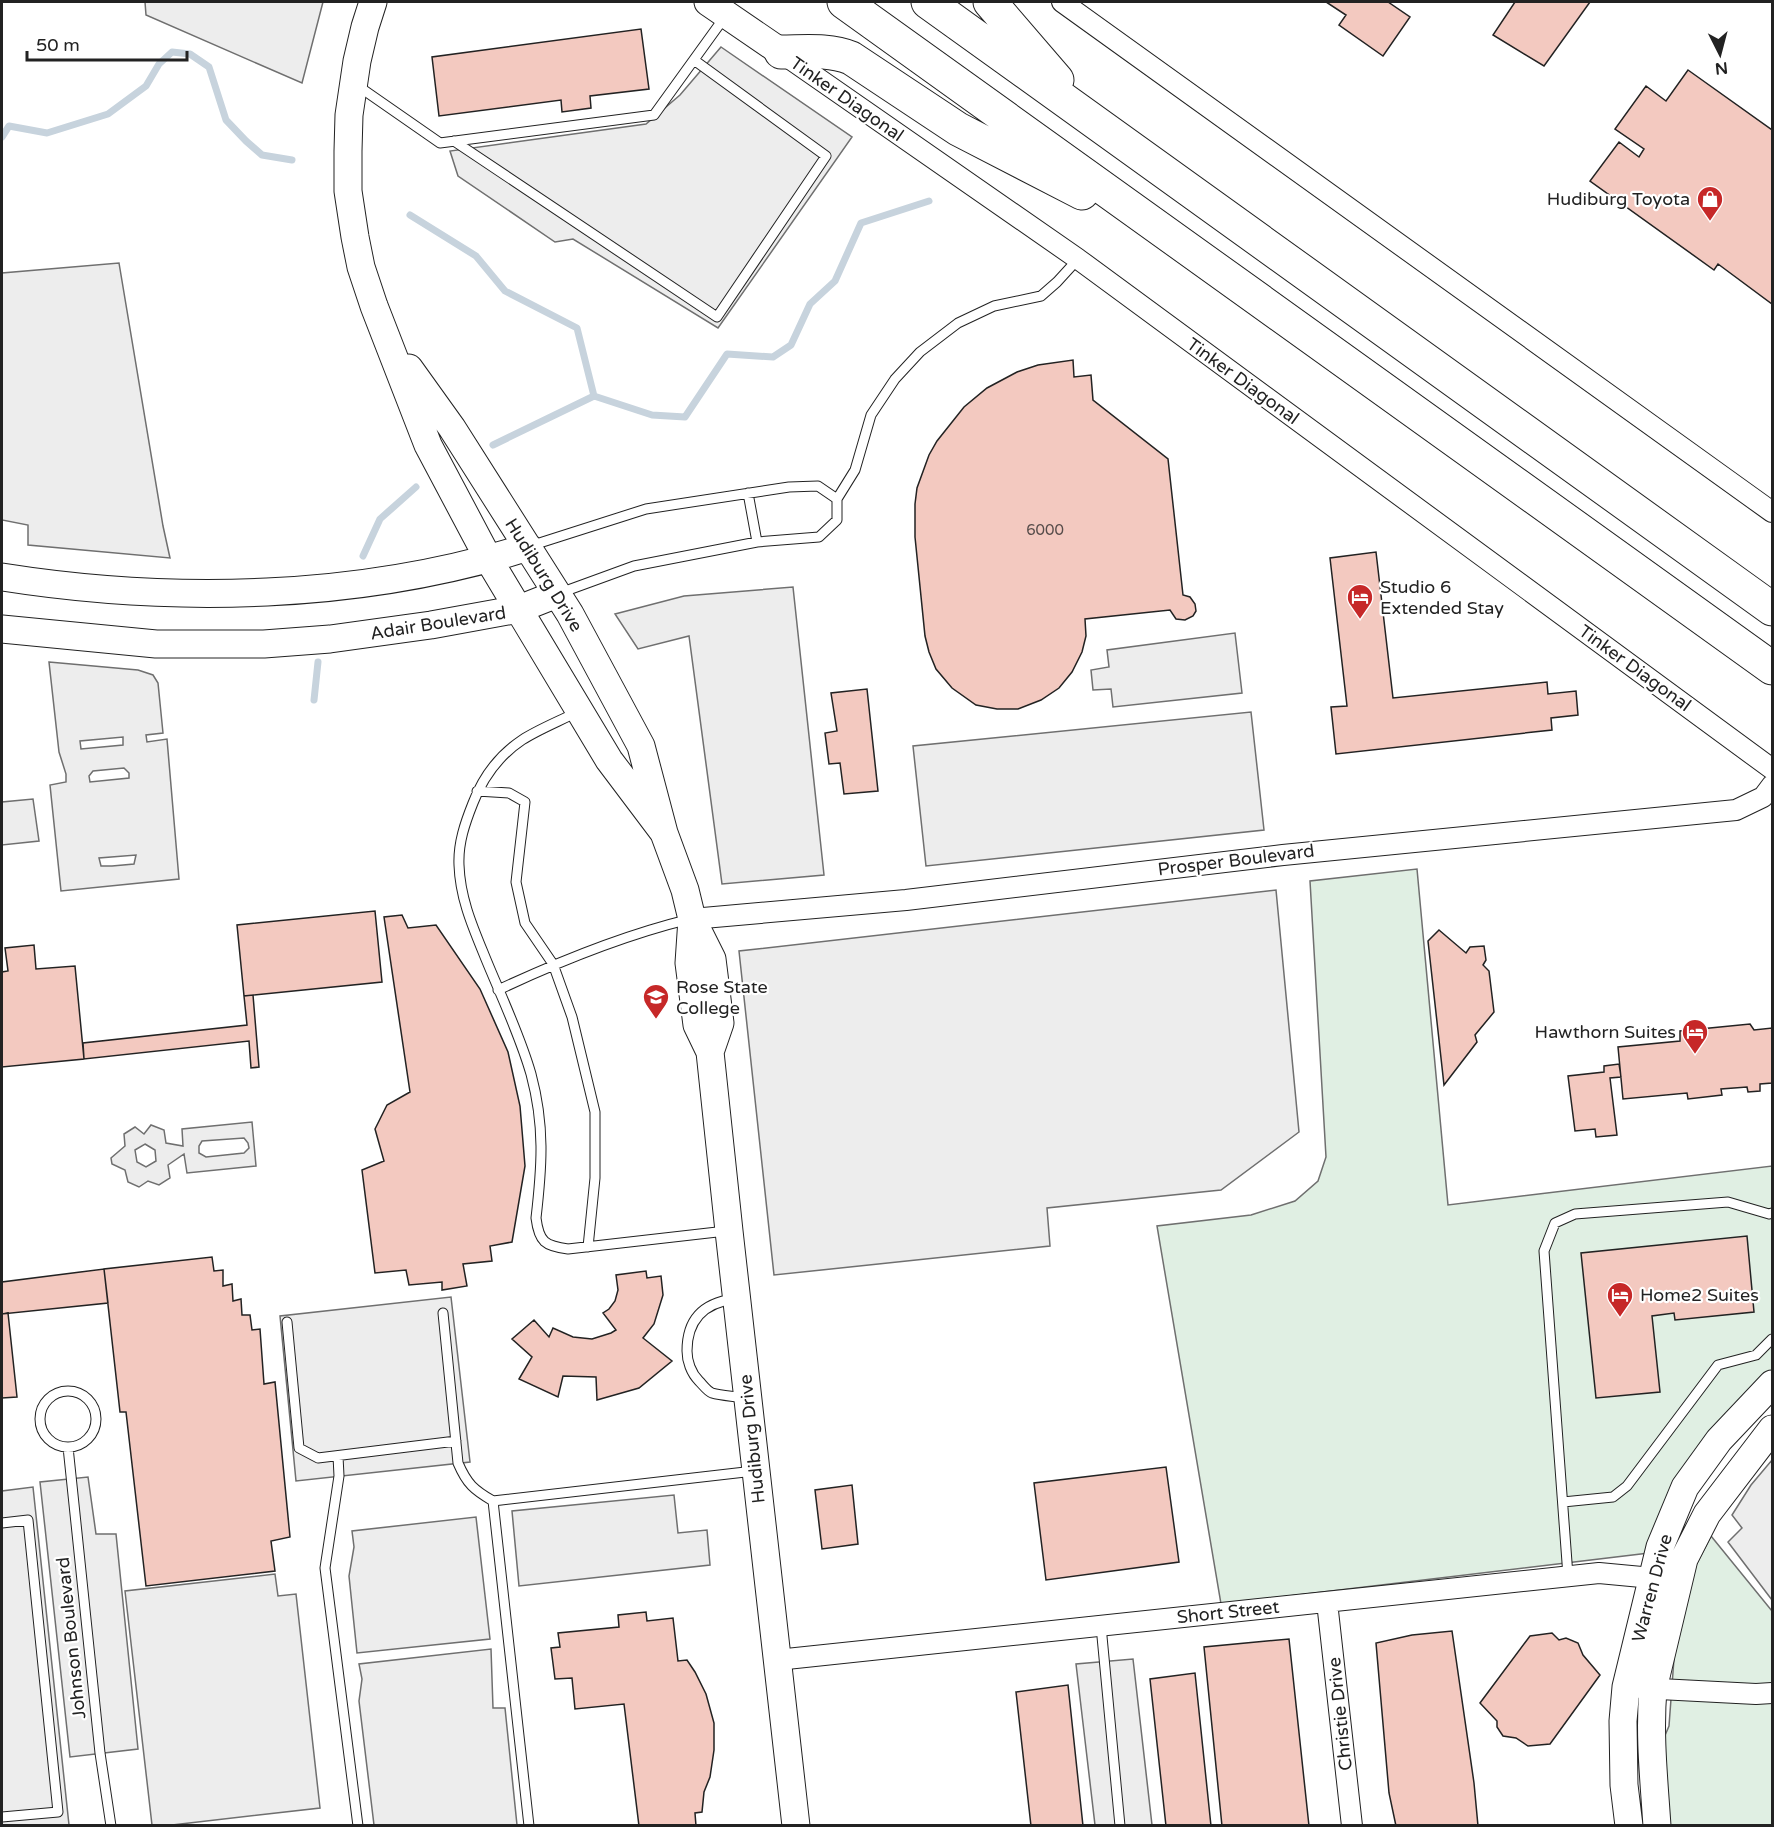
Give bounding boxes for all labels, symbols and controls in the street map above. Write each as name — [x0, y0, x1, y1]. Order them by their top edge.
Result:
scale bar — [27, 24, 188, 62]
north arrow — [1690, 24, 1750, 84]
text: 50 m — [36, 34, 80, 56]
street label: Tinker Diagonal — [786, 52, 908, 146]
text: N — [1714, 57, 1729, 79]
shop icon: Hudiburg Toyota — [1695, 184, 1725, 222]
place label: Hudiburg Toyota — [1547, 188, 1690, 210]
street label: Tinker Diagonal — [1183, 333, 1303, 429]
street label: Hudiburg Drive — [500, 514, 588, 636]
house number: 6000 — [1026, 521, 1064, 539]
place label: Studio 6 Extended Stay — [1380, 576, 1504, 619]
hotel icon: Studio 6 Extended Stay — [1345, 582, 1375, 620]
street label: Adair Boulevard — [369, 601, 507, 645]
street label: Tinker Diagonal — [1575, 620, 1695, 716]
street label: Prosper Boulevard — [1156, 839, 1316, 881]
place label: Rose State College — [676, 976, 768, 1019]
school or university icon: Rose State College — [641, 982, 671, 1020]
hotel icon: Hawthorn Suites — [1680, 1017, 1710, 1055]
place label: Hawthorn Suites — [1535, 1021, 1676, 1043]
hotel icon: Home2 Suites — [1605, 1280, 1635, 1318]
place label: Home2 Suites — [1640, 1284, 1759, 1306]
street label: Hudiburg Drive — [734, 1373, 770, 1505]
street label: Warren Drive — [1627, 1531, 1677, 1645]
street label: Johnson Boulevard — [52, 1556, 90, 1720]
street label: Short Street — [1176, 1596, 1280, 1628]
street label: Christie Drive — [1323, 1656, 1357, 1772]

